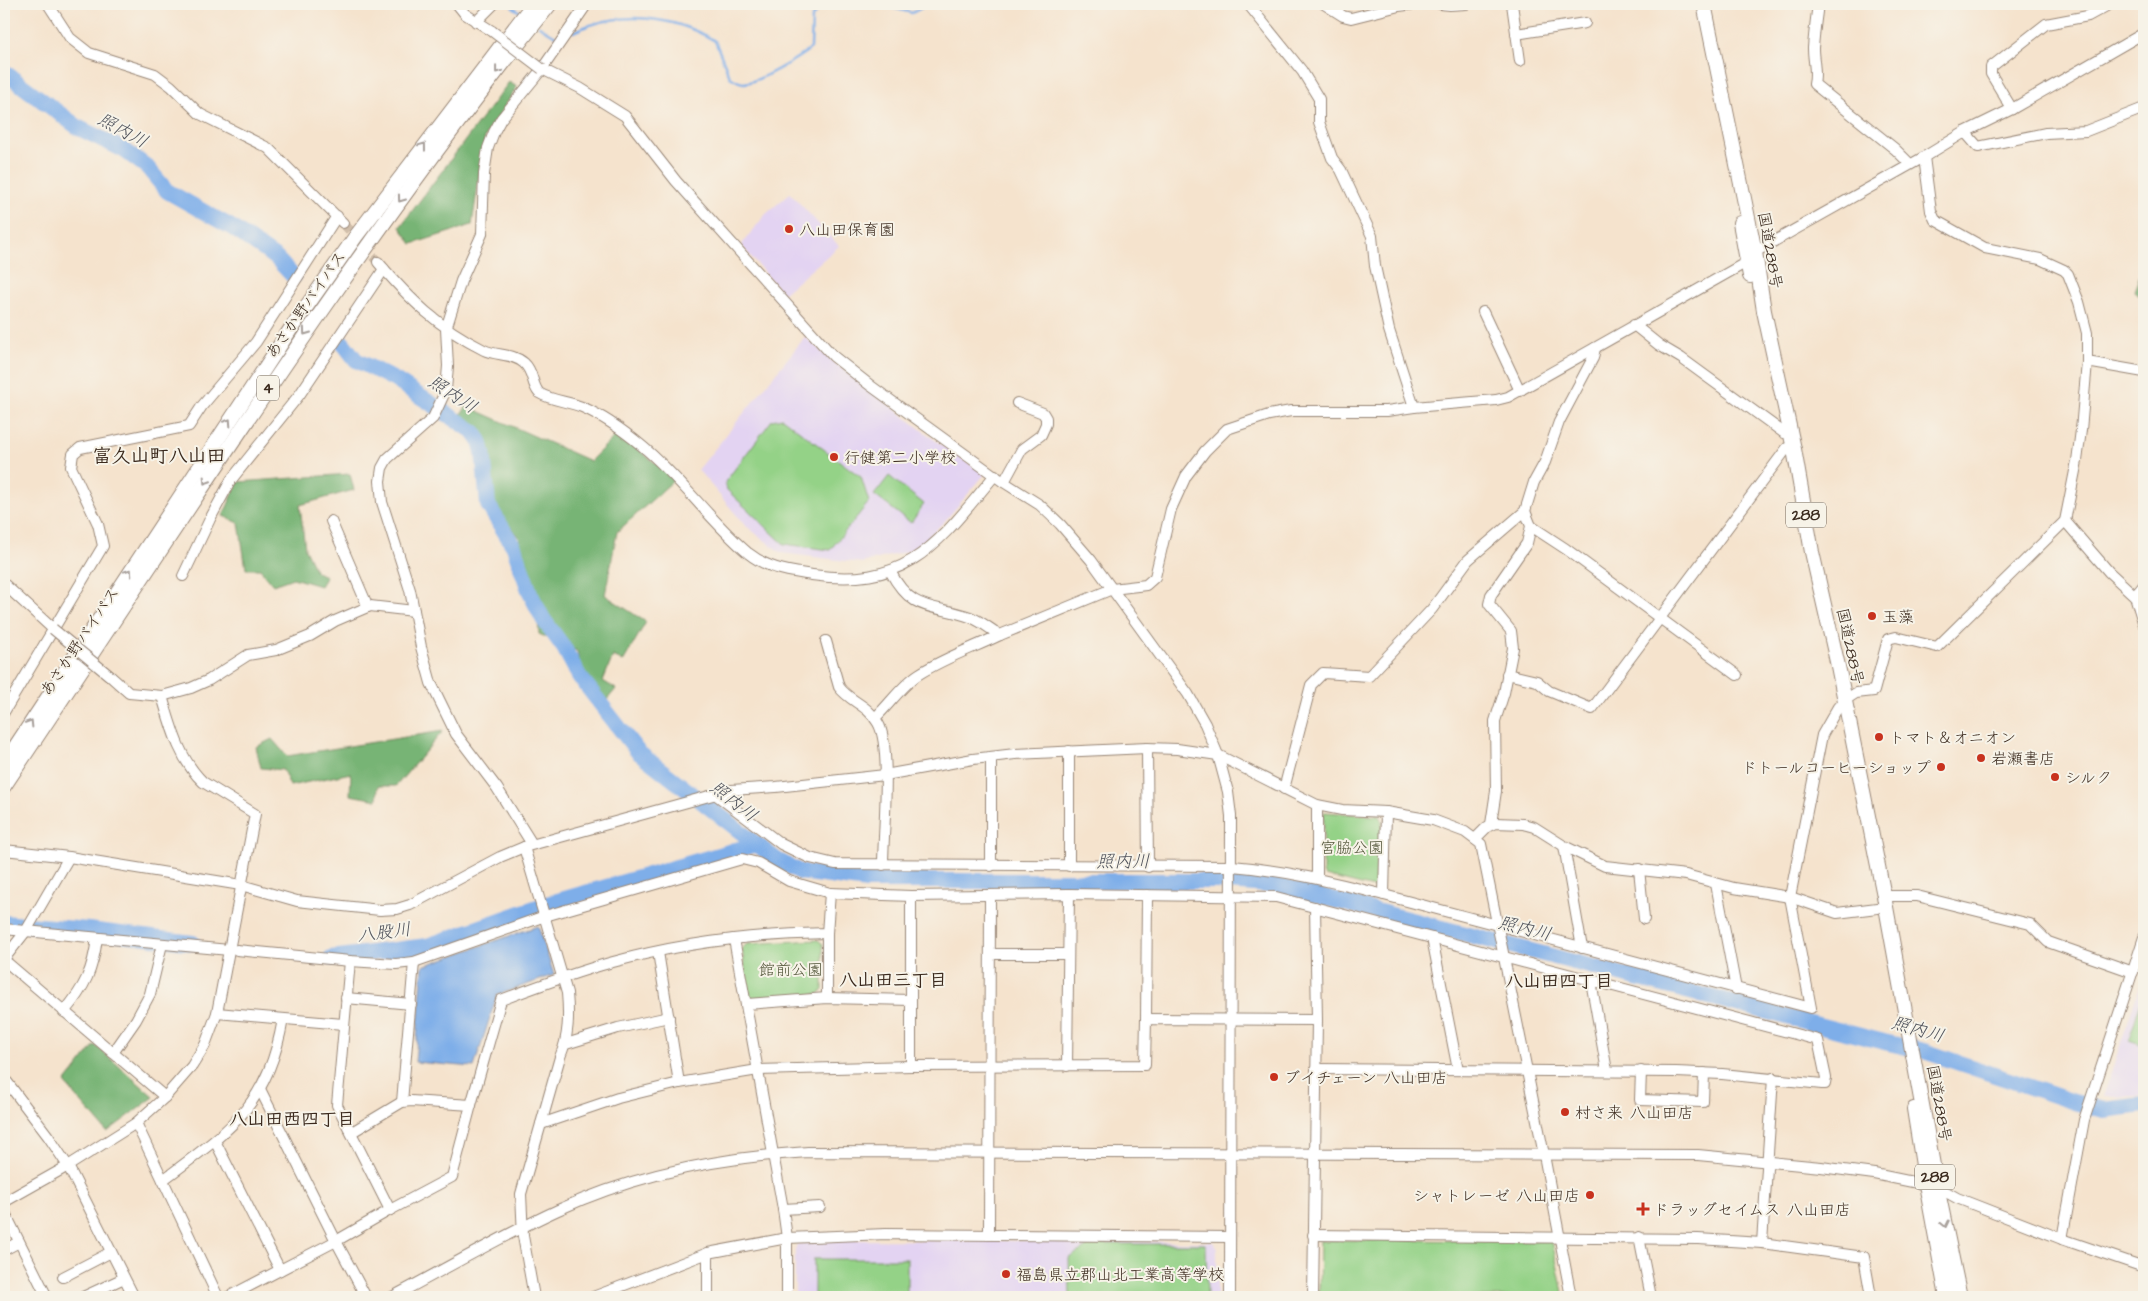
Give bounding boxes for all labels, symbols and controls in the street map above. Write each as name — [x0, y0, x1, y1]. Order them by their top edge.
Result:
one-way arrow — [495, 64, 504, 73]
water label: 照内川 — [93, 106, 152, 154]
one-way arrow — [417, 143, 425, 152]
one-way arrow — [398, 193, 406, 202]
street label: 国道288号 — [1752, 210, 1788, 290]
place label: 八山田保育園 — [799, 219, 895, 241]
marker: 八山田保育園 — [783, 223, 795, 235]
street label: あさか野バイパス — [260, 246, 351, 363]
one-way arrow — [303, 326, 312, 335]
water label: 照内川 — [423, 369, 482, 420]
road number: 4 — [257, 376, 279, 400]
one-way arrow — [222, 418, 231, 428]
district label: 富久山町八山田 — [92, 443, 226, 470]
place label: 行健第二小学校 — [844, 447, 956, 469]
marker: 行健第二小学校 — [828, 451, 840, 463]
one-way arrow — [203, 476, 213, 485]
road number: 288 — [1786, 502, 1826, 528]
one-way arrow — [123, 569, 132, 578]
street label: あさか野バイパス — [35, 583, 124, 700]
street label: 国道288号 — [1831, 606, 1869, 687]
place label: 玉藻 — [1882, 606, 1914, 628]
marker: 玉藻 — [1866, 610, 1878, 622]
one-way arrow — [24, 719, 33, 728]
place label: トマト＆オニオン — [1889, 727, 2016, 749]
marker: トマト＆オニオン — [1873, 731, 1885, 743]
place label: 岩瀬書店 — [1991, 748, 2055, 770]
marker: 岩瀬書店 — [1975, 752, 1987, 764]
place label: ドトールコーヒーショップ — [1741, 757, 1931, 779]
marker: ドトールコーヒーショップ — [1935, 761, 1947, 773]
place label: シルク — [2065, 767, 2112, 789]
marker: シルク — [2049, 771, 2061, 783]
water label: 照内川 — [705, 775, 763, 828]
park label: 宮脇公園 — [1320, 837, 1384, 859]
water label: 照内川 — [1096, 849, 1150, 874]
water label: 照内川 — [1496, 910, 1554, 947]
water label: 八股川 — [356, 917, 412, 948]
park label: 館前公園 — [759, 959, 823, 981]
district label: 八山田三丁目 — [839, 968, 947, 993]
district label: 八山田四丁目 — [1505, 969, 1613, 994]
water label: 照内川 — [1888, 1010, 1947, 1049]
street label: 国道288号 — [1921, 1063, 1957, 1143]
place label: ブイチェーン 八山田店 — [1284, 1067, 1448, 1089]
marker: ブイチェーン 八山田店 — [1268, 1071, 1280, 1083]
place label: 村さ来 八山田店 — [1575, 1102, 1693, 1124]
marker: 村さ来 八山田店 — [1559, 1106, 1571, 1118]
district label: 八山田西四丁目 — [229, 1107, 355, 1132]
road number: 288 — [1915, 1164, 1955, 1190]
place label: シャトレーゼ 八山田店 — [1413, 1185, 1580, 1207]
marker: シャトレーゼ 八山田店 — [1584, 1189, 1596, 1201]
place label: ドラッグセイムス 八山田店 — [1653, 1199, 1851, 1221]
marker: ドラッグセイムス 八山田店 — [1637, 1203, 1649, 1215]
one-way arrow — [1939, 1219, 1949, 1228]
place label: 福島県立郡山北工業高等学校 — [1016, 1264, 1224, 1286]
marker: 福島県立郡山北工業高等学校 — [1000, 1268, 1012, 1280]

